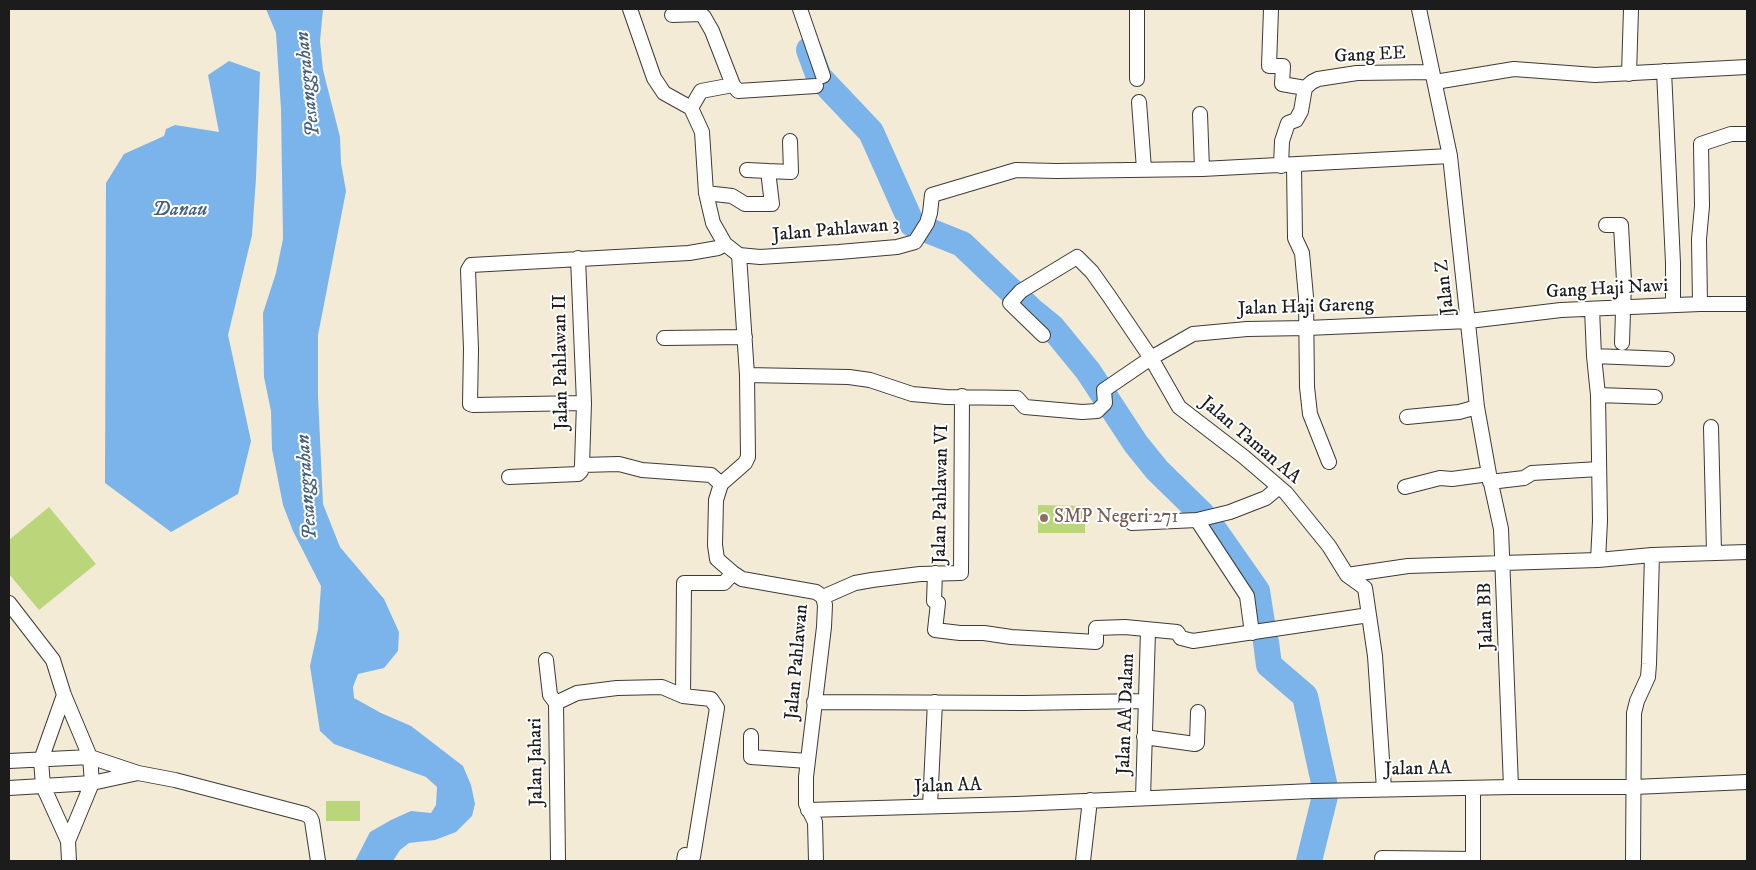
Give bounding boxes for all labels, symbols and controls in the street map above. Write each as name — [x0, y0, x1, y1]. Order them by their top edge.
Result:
water label: Pesanggrahan — [292, 30, 326, 138]
street label: Gang EE — [1334, 43, 1406, 69]
water label: Danau — [152, 199, 208, 223]
street label: Jalan Pahlawan 3 — [772, 214, 900, 248]
street label: Jalan Z — [1431, 258, 1461, 316]
street label: Gang Haji Nawi — [1545, 275, 1669, 305]
street label: Jalan Pahlawan II — [549, 294, 575, 430]
street label: Jalan Haji Gareng — [1238, 294, 1374, 322]
street label: Jalan Taman AA — [1195, 392, 1305, 490]
street label: Jalan Pahlawan VI — [929, 424, 955, 564]
water label: Pesanggrahan — [292, 433, 324, 541]
place label: SMP Negeri 271 — [1054, 507, 1179, 529]
marker: SMP Negeri 271 — [1038, 512, 1050, 524]
street label: Jalan BB — [1474, 582, 1500, 650]
street label: Jalan Pahlawan — [782, 603, 814, 721]
street label: Jalan AA Dalam — [1113, 653, 1141, 775]
street label: Jalan Jahari — [525, 718, 549, 806]
street label: Jalan AA — [1384, 758, 1452, 782]
street label: Jalan AA — [914, 774, 982, 800]

